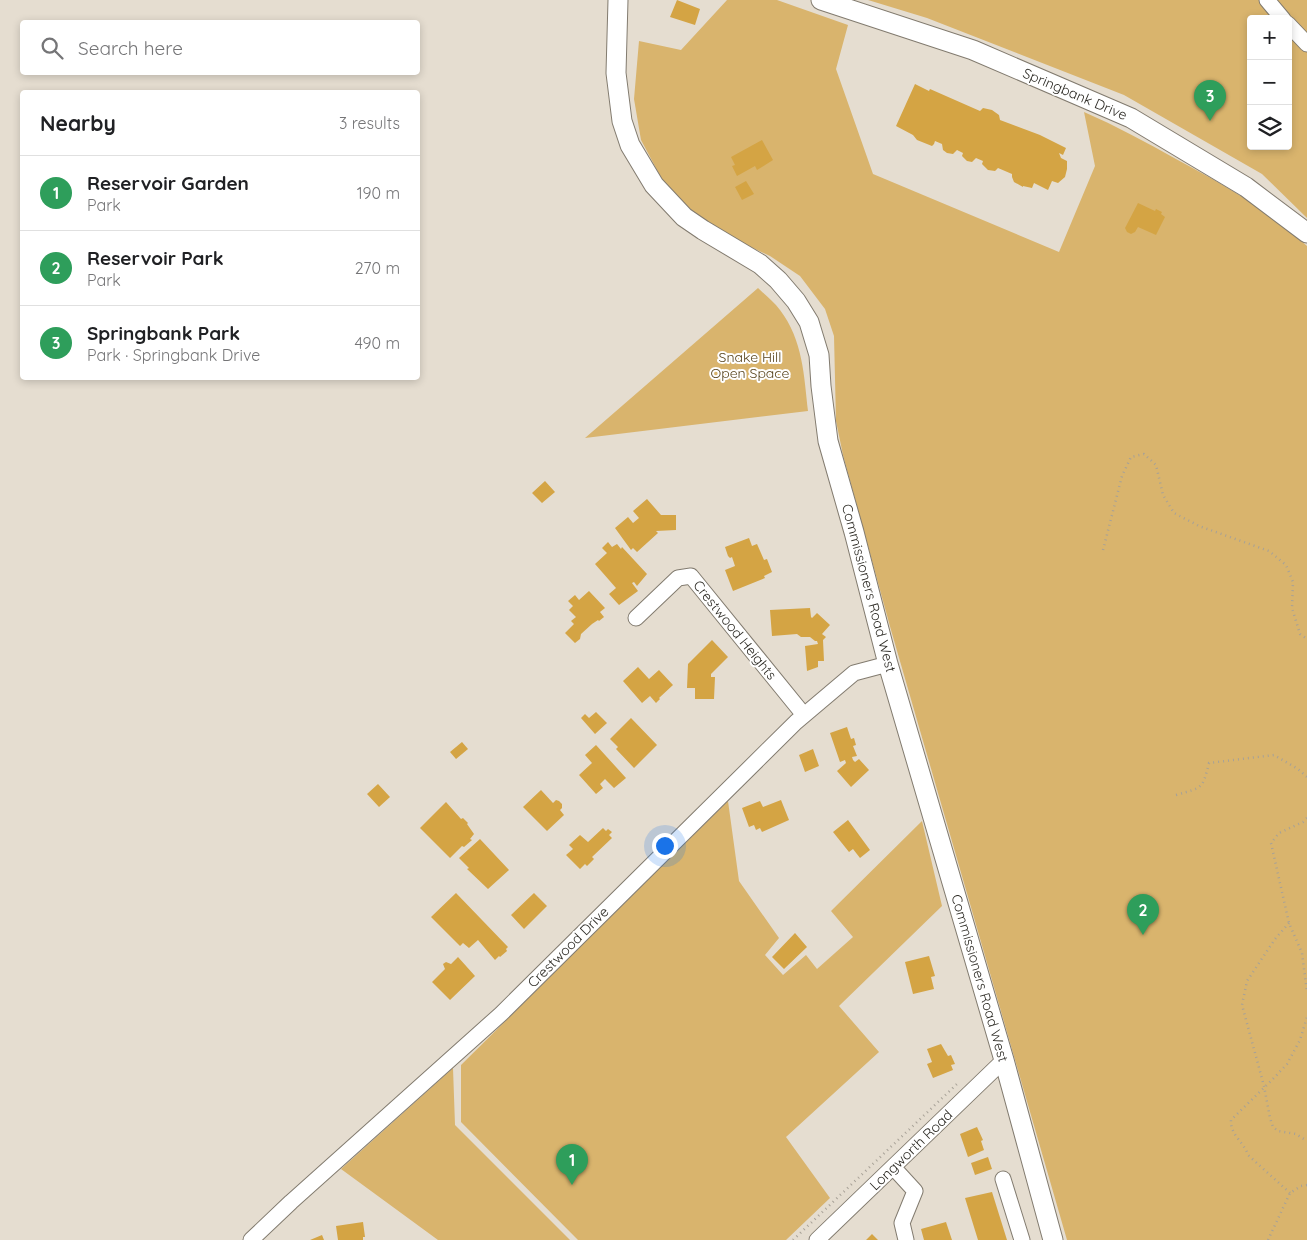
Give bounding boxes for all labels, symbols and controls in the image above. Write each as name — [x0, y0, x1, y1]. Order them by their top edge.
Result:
map controls — [1247, 15, 1292, 150]
button: + — [1247, 15, 1292, 60]
search box — [20, 20, 420, 75]
icon: search — [38, 34, 66, 62]
text: Search here — [78, 36, 183, 60]
button: − — [1247, 60, 1292, 105]
street label: Springbank Drive — [1020, 64, 1130, 124]
pin: 3 — [1194, 80, 1226, 121]
button: layers — [1247, 105, 1292, 150]
text: Nearby — [40, 110, 116, 136]
text: 3 results — [339, 113, 400, 133]
text: Reservoir Garden — [87, 171, 249, 195]
text: 1 — [53, 183, 59, 203]
text: 190 m — [357, 183, 400, 203]
text: Park — [87, 195, 121, 215]
text: Reservoir Park — [87, 246, 224, 270]
text: 2 — [51, 258, 61, 278]
text: 270 m — [355, 258, 400, 278]
text: Park — [87, 270, 121, 290]
text: Springbank Park — [87, 321, 240, 345]
text: 3 — [52, 333, 60, 353]
text: 490 m — [354, 333, 400, 353]
text: Park · Springbank Drive — [87, 345, 260, 365]
park label: Snake Hill Open Space — [710, 348, 790, 382]
street label: Commissioners Road West — [838, 502, 900, 674]
street label: Crestwood Heights — [689, 577, 781, 683]
your location — [652, 833, 678, 859]
street label: Commissioners Road West — [947, 892, 1013, 1064]
pin: 2 — [1127, 894, 1159, 935]
street label: Crestwood Drive — [524, 903, 612, 991]
street label: Longworth Road — [866, 1106, 956, 1194]
pin: 1 — [556, 1144, 588, 1185]

